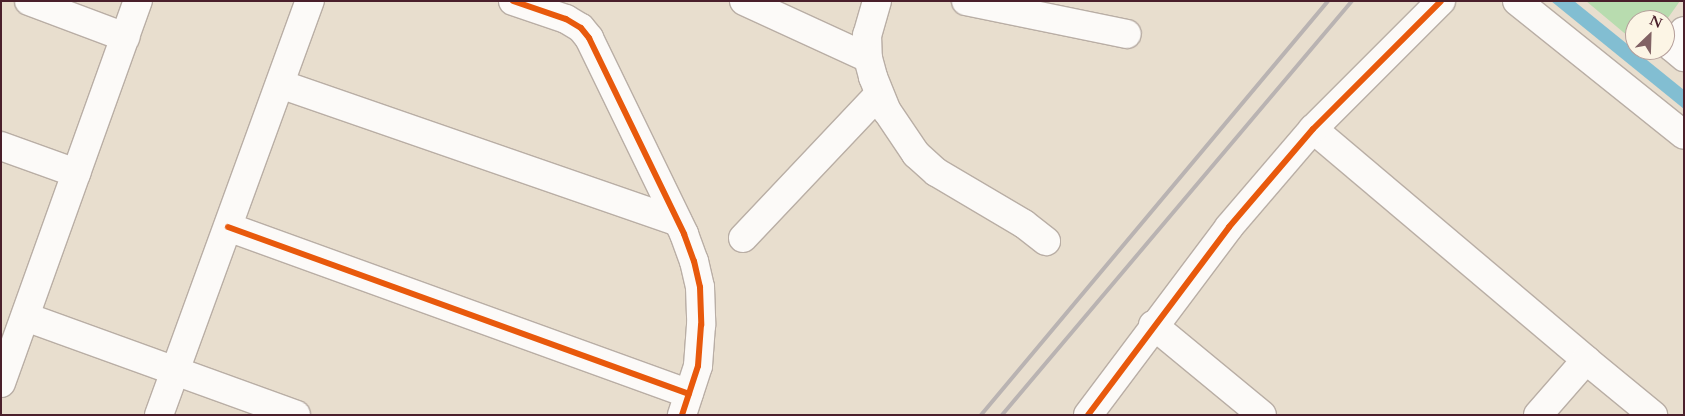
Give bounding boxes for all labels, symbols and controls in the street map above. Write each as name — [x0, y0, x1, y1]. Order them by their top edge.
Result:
north arrow — [1625, 10, 1675, 60]
text: N — [1646, 11, 1665, 33]

